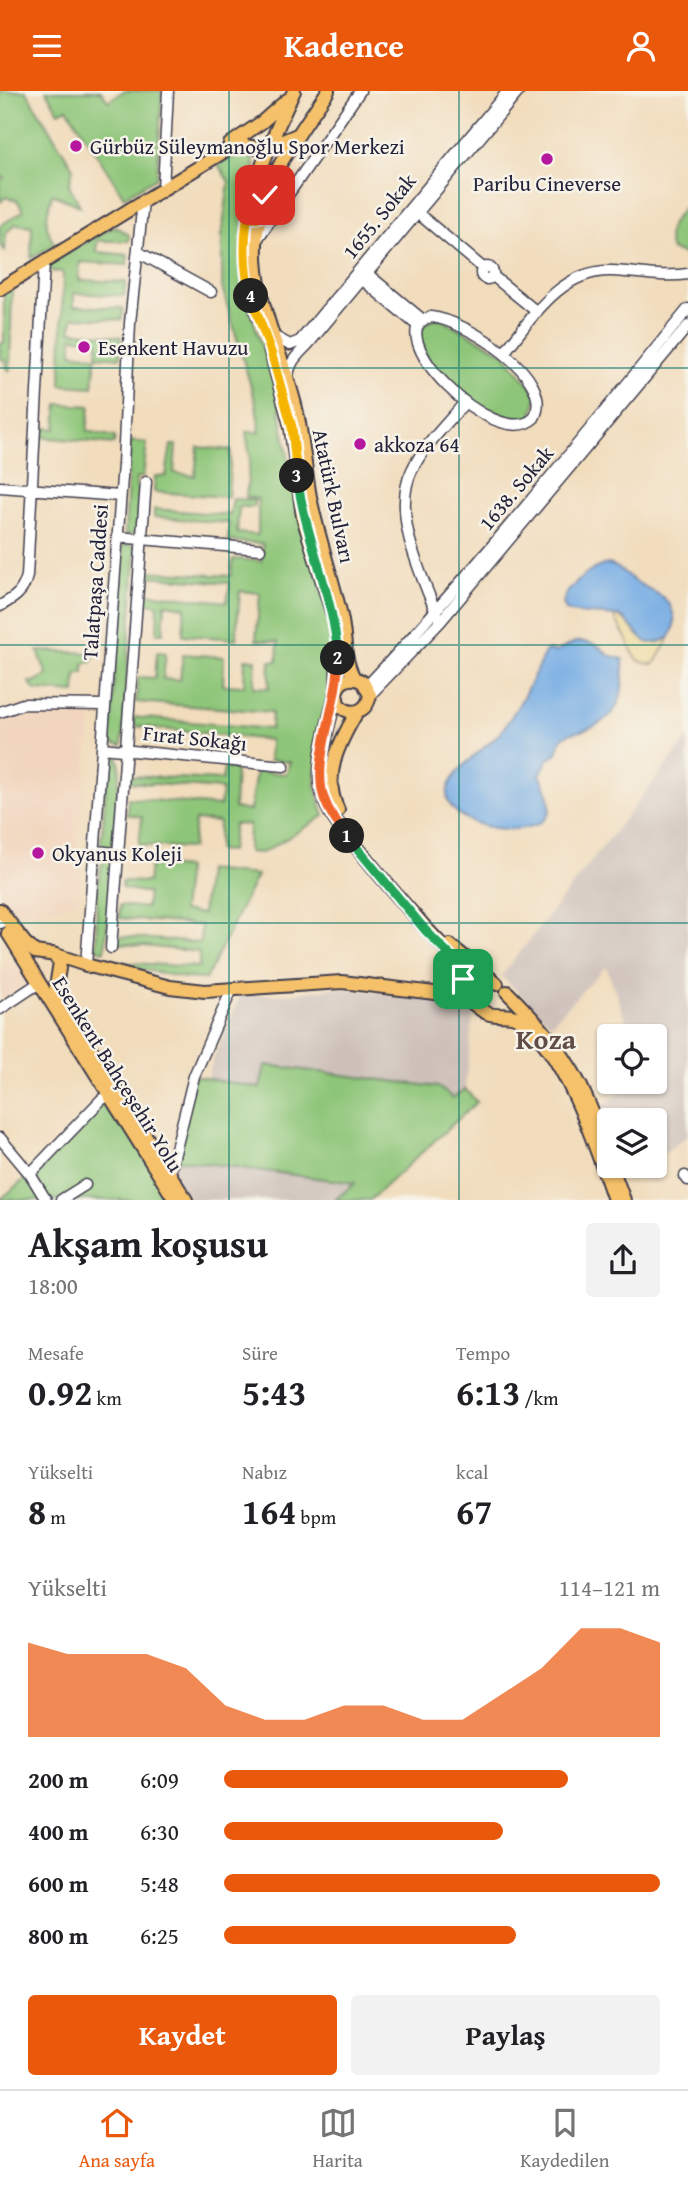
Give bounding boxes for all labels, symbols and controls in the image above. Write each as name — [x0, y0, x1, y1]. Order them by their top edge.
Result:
text: Kadence — [284, 22, 404, 69]
icon: menu — [28, 27, 66, 65]
icon: person — [622, 27, 660, 65]
place label: Gürbüz Süleymanoğlu Spor Merkezi — [90, 131, 405, 162]
marker: Gürbüz Süleymanoğlu Spor Merkezi — [68, 138, 84, 154]
marker: Paribu Cineverse — [539, 151, 555, 167]
pin — [235, 165, 295, 225]
street label: 1655. Sokak — [335, 166, 423, 266]
place label: Paribu Cineverse — [473, 168, 621, 199]
icon: check — [246, 176, 284, 214]
pin: 4 — [233, 279, 268, 313]
text: 4 — [246, 281, 255, 309]
place label: Esenkent Havuzu — [98, 332, 249, 363]
marker: Esenkent Havuzu — [76, 339, 92, 355]
street label: Atatürk Bulvarı — [305, 426, 363, 566]
place label: akkoza 64 — [374, 429, 460, 460]
marker: akkoza 64 — [352, 436, 368, 452]
street label: 1638. Sokak — [471, 439, 561, 537]
pin: 3 — [280, 459, 314, 493]
text: 3 — [292, 461, 301, 489]
street label: Talatpaşa Caddesi — [74, 503, 116, 661]
pin: 2 — [320, 641, 356, 675]
text: 2 — [333, 643, 342, 671]
street label: Fırat Sokağı — [141, 717, 249, 759]
pin: 1 — [330, 819, 364, 853]
text: 1 — [342, 821, 351, 849]
place label: Okyanus Koleji — [52, 838, 182, 869]
marker: Okyanus Koleji — [30, 845, 46, 861]
pin — [433, 949, 493, 1009]
icon: arrive — [444, 960, 482, 998]
street label: Esenkent Bahçeşehir Yolu — [45, 970, 191, 1179]
district label: Koza — [516, 1018, 577, 1059]
map controls — [597, 1024, 667, 1178]
button: locate — [597, 1024, 667, 1094]
button: layers — [597, 1108, 667, 1178]
text: Akşam koşusu — [28, 1215, 268, 1271]
button: share — [586, 1223, 660, 1297]
text: 18:00 — [28, 1269, 78, 1302]
text: Mesafe — [28, 1339, 84, 1367]
text: Süre — [242, 1339, 278, 1367]
text: Tempo — [456, 1339, 510, 1367]
text: 0.92 — [28, 1367, 92, 1418]
text: 5:43 — [242, 1367, 306, 1418]
text: 6:13 — [456, 1367, 520, 1418]
text: km — [92, 1384, 122, 1412]
text: /km — [520, 1384, 559, 1412]
text: Yükselti — [28, 1458, 93, 1486]
text: Nabız — [242, 1458, 287, 1486]
text: kcal — [456, 1458, 488, 1486]
text: 8 — [28, 1486, 46, 1537]
text: 164 — [242, 1486, 296, 1537]
text: 67 — [456, 1486, 492, 1537]
text: m — [46, 1503, 66, 1531]
text: bpm — [296, 1503, 336, 1531]
text: Yükselti — [28, 1571, 107, 1604]
text: 114–121 m — [559, 1571, 660, 1604]
text: 200 m — [28, 1763, 89, 1796]
text: 6:09 — [140, 1763, 179, 1796]
text: 400 m — [28, 1815, 89, 1848]
text: 6:30 — [140, 1815, 179, 1848]
text: 600 m — [28, 1867, 89, 1900]
text: 5:48 — [140, 1867, 179, 1900]
text: 800 m — [28, 1919, 89, 1952]
text: 6:25 — [140, 1919, 179, 1952]
button: Kaydet — [28, 1995, 337, 2075]
button: Paylaş — [351, 1995, 660, 2075]
tab: Ana sayfa — [79, 2104, 155, 2174]
tab: Harita — [312, 2104, 363, 2174]
tab: Kaydedilen — [520, 2104, 609, 2174]

